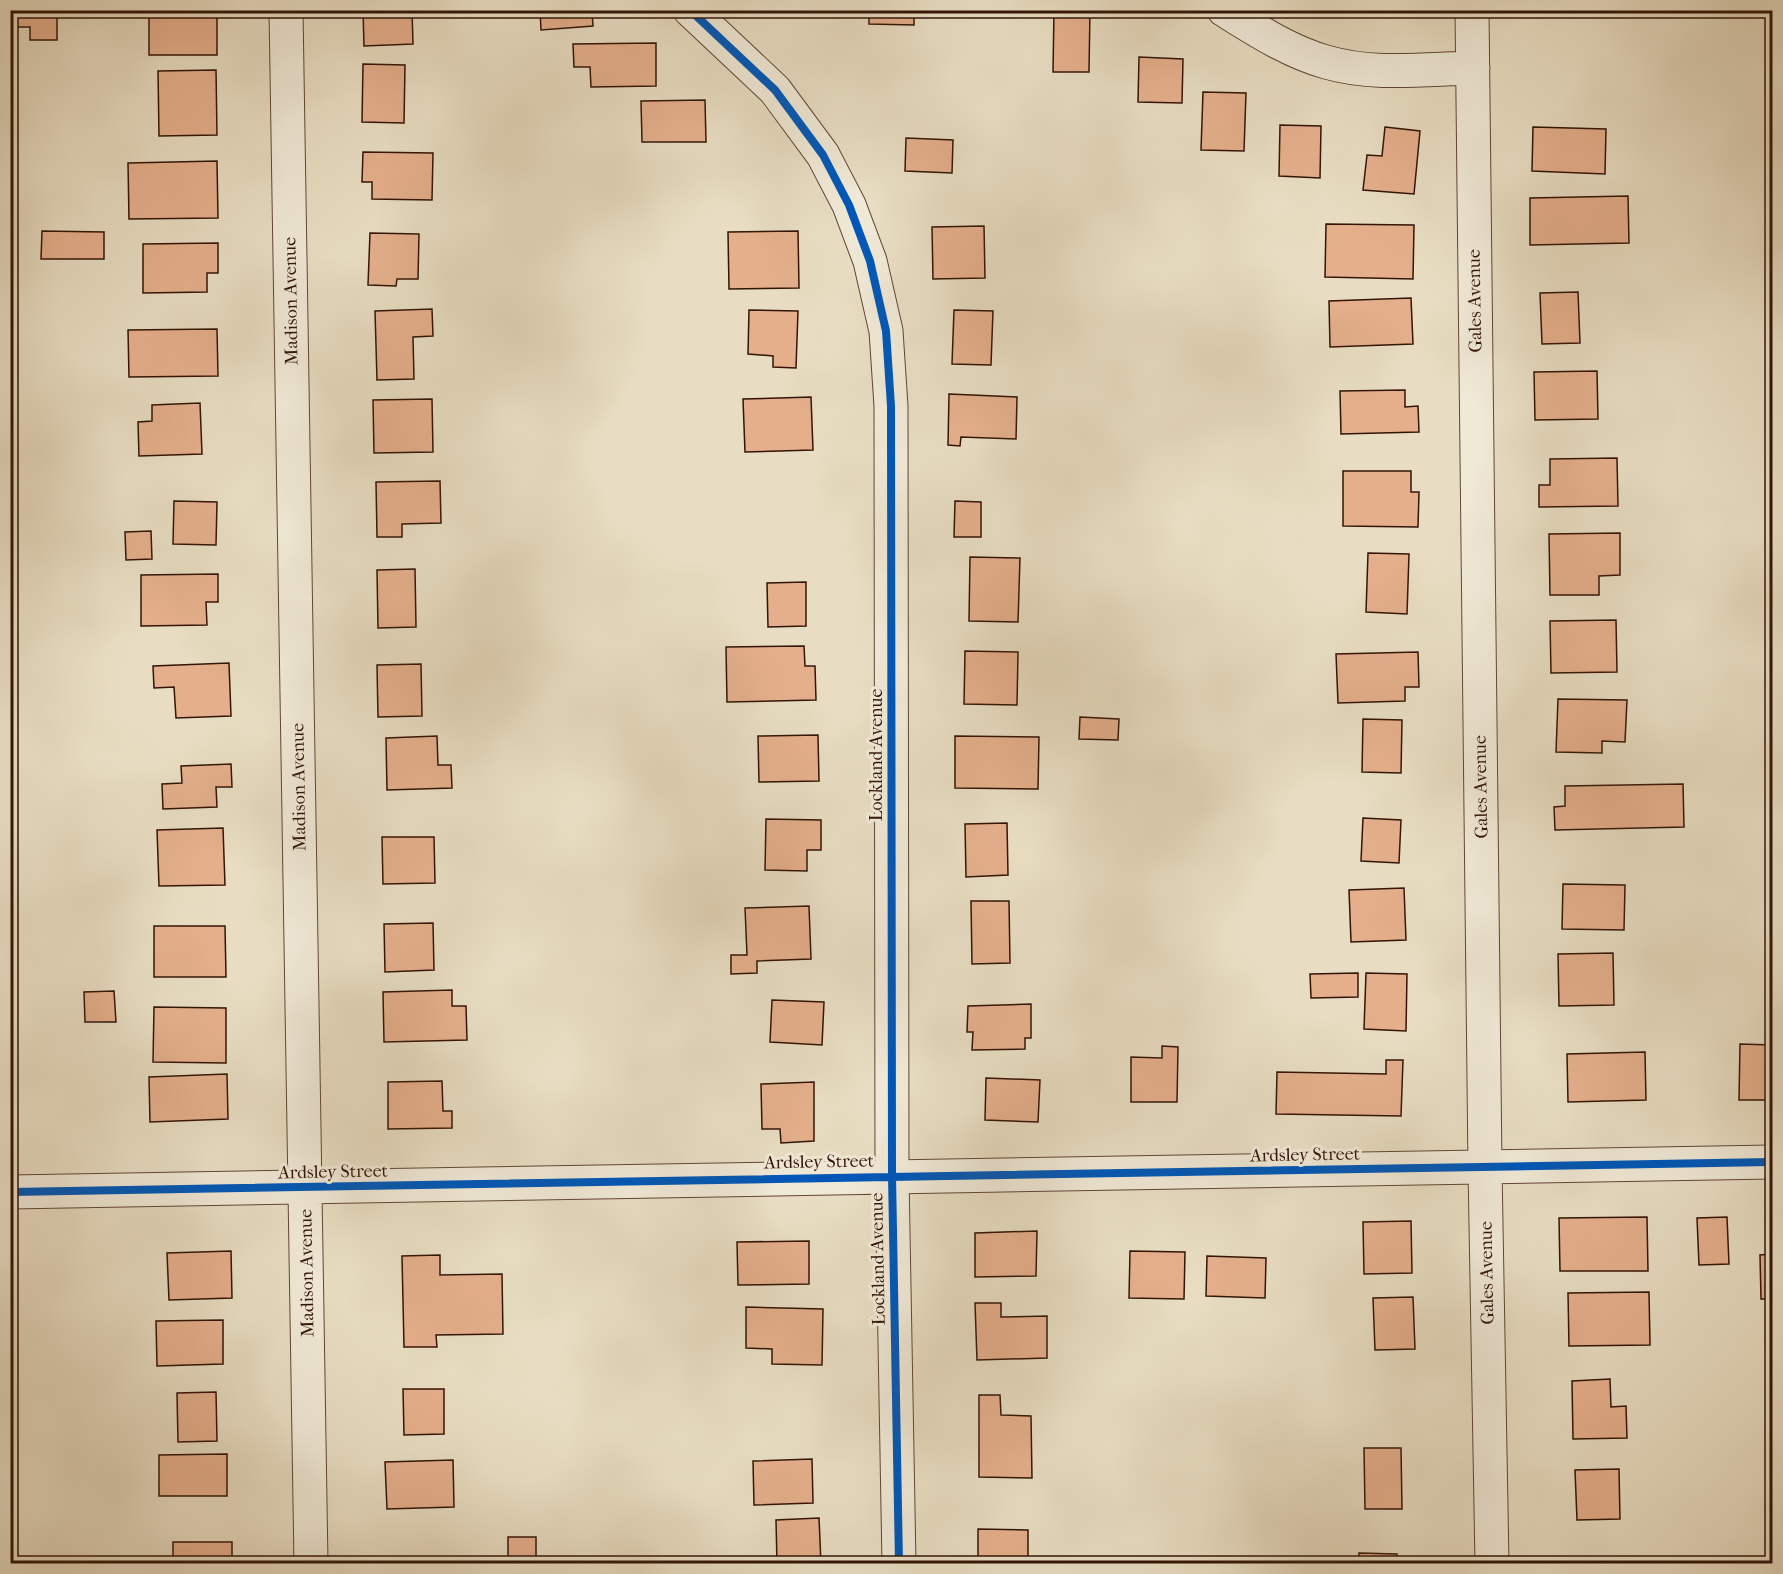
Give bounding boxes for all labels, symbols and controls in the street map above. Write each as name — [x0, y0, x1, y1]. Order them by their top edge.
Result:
street label: Madison Avenue — [279, 237, 303, 365]
street label: Gales Avenue — [1464, 249, 1486, 353]
street label: Lockland Avenue — [866, 689, 887, 821]
street label: Madison Avenue — [287, 723, 311, 851]
street label: Gales Avenue — [1470, 735, 1492, 839]
street label: Ardsley Street — [1249, 1144, 1361, 1166]
street label: Ardsley Street — [763, 1151, 875, 1173]
street label: Ardsley Street — [277, 1161, 389, 1183]
street label: Lockland Avenue — [866, 1192, 890, 1326]
street label: Madison Avenue — [295, 1209, 319, 1337]
street label: Gales Avenue — [1476, 1221, 1498, 1325]

